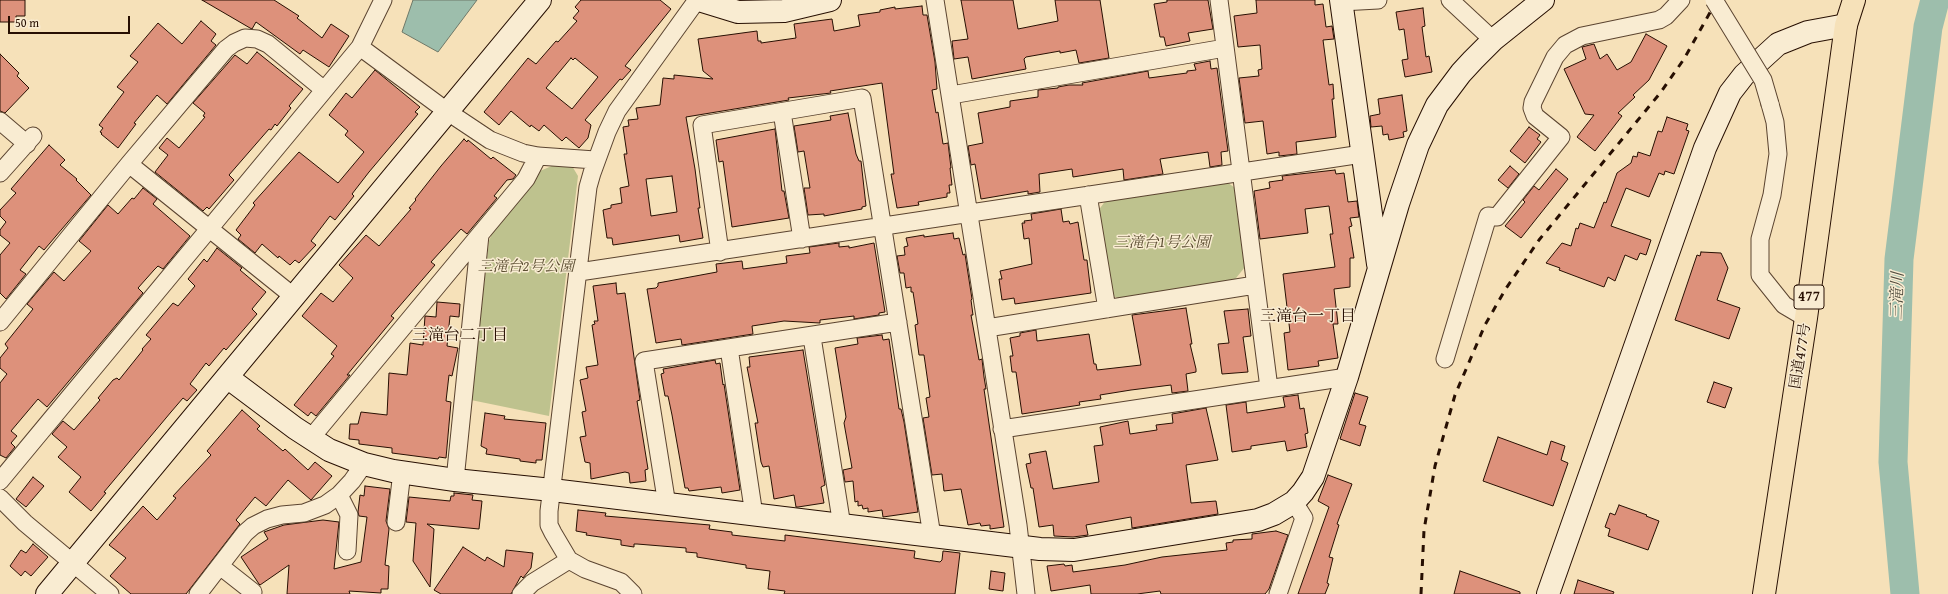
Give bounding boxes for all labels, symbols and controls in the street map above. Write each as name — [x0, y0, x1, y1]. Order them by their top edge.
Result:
scale bar — [10, 8, 132, 34]
text: 50 m — [15, 14, 39, 31]
park label: 三滝台1号公園 — [1114, 234, 1210, 252]
park label: 三滝台2号公園 — [478, 258, 574, 276]
water label: 三滝川 — [1888, 272, 1908, 320]
road number: 477 — [1794, 285, 1824, 309]
district label: 三滝台一丁目 — [1260, 307, 1356, 327]
street label: 国道477号 — [1787, 322, 1815, 390]
district label: 三滝台二丁目 — [412, 326, 508, 346]

